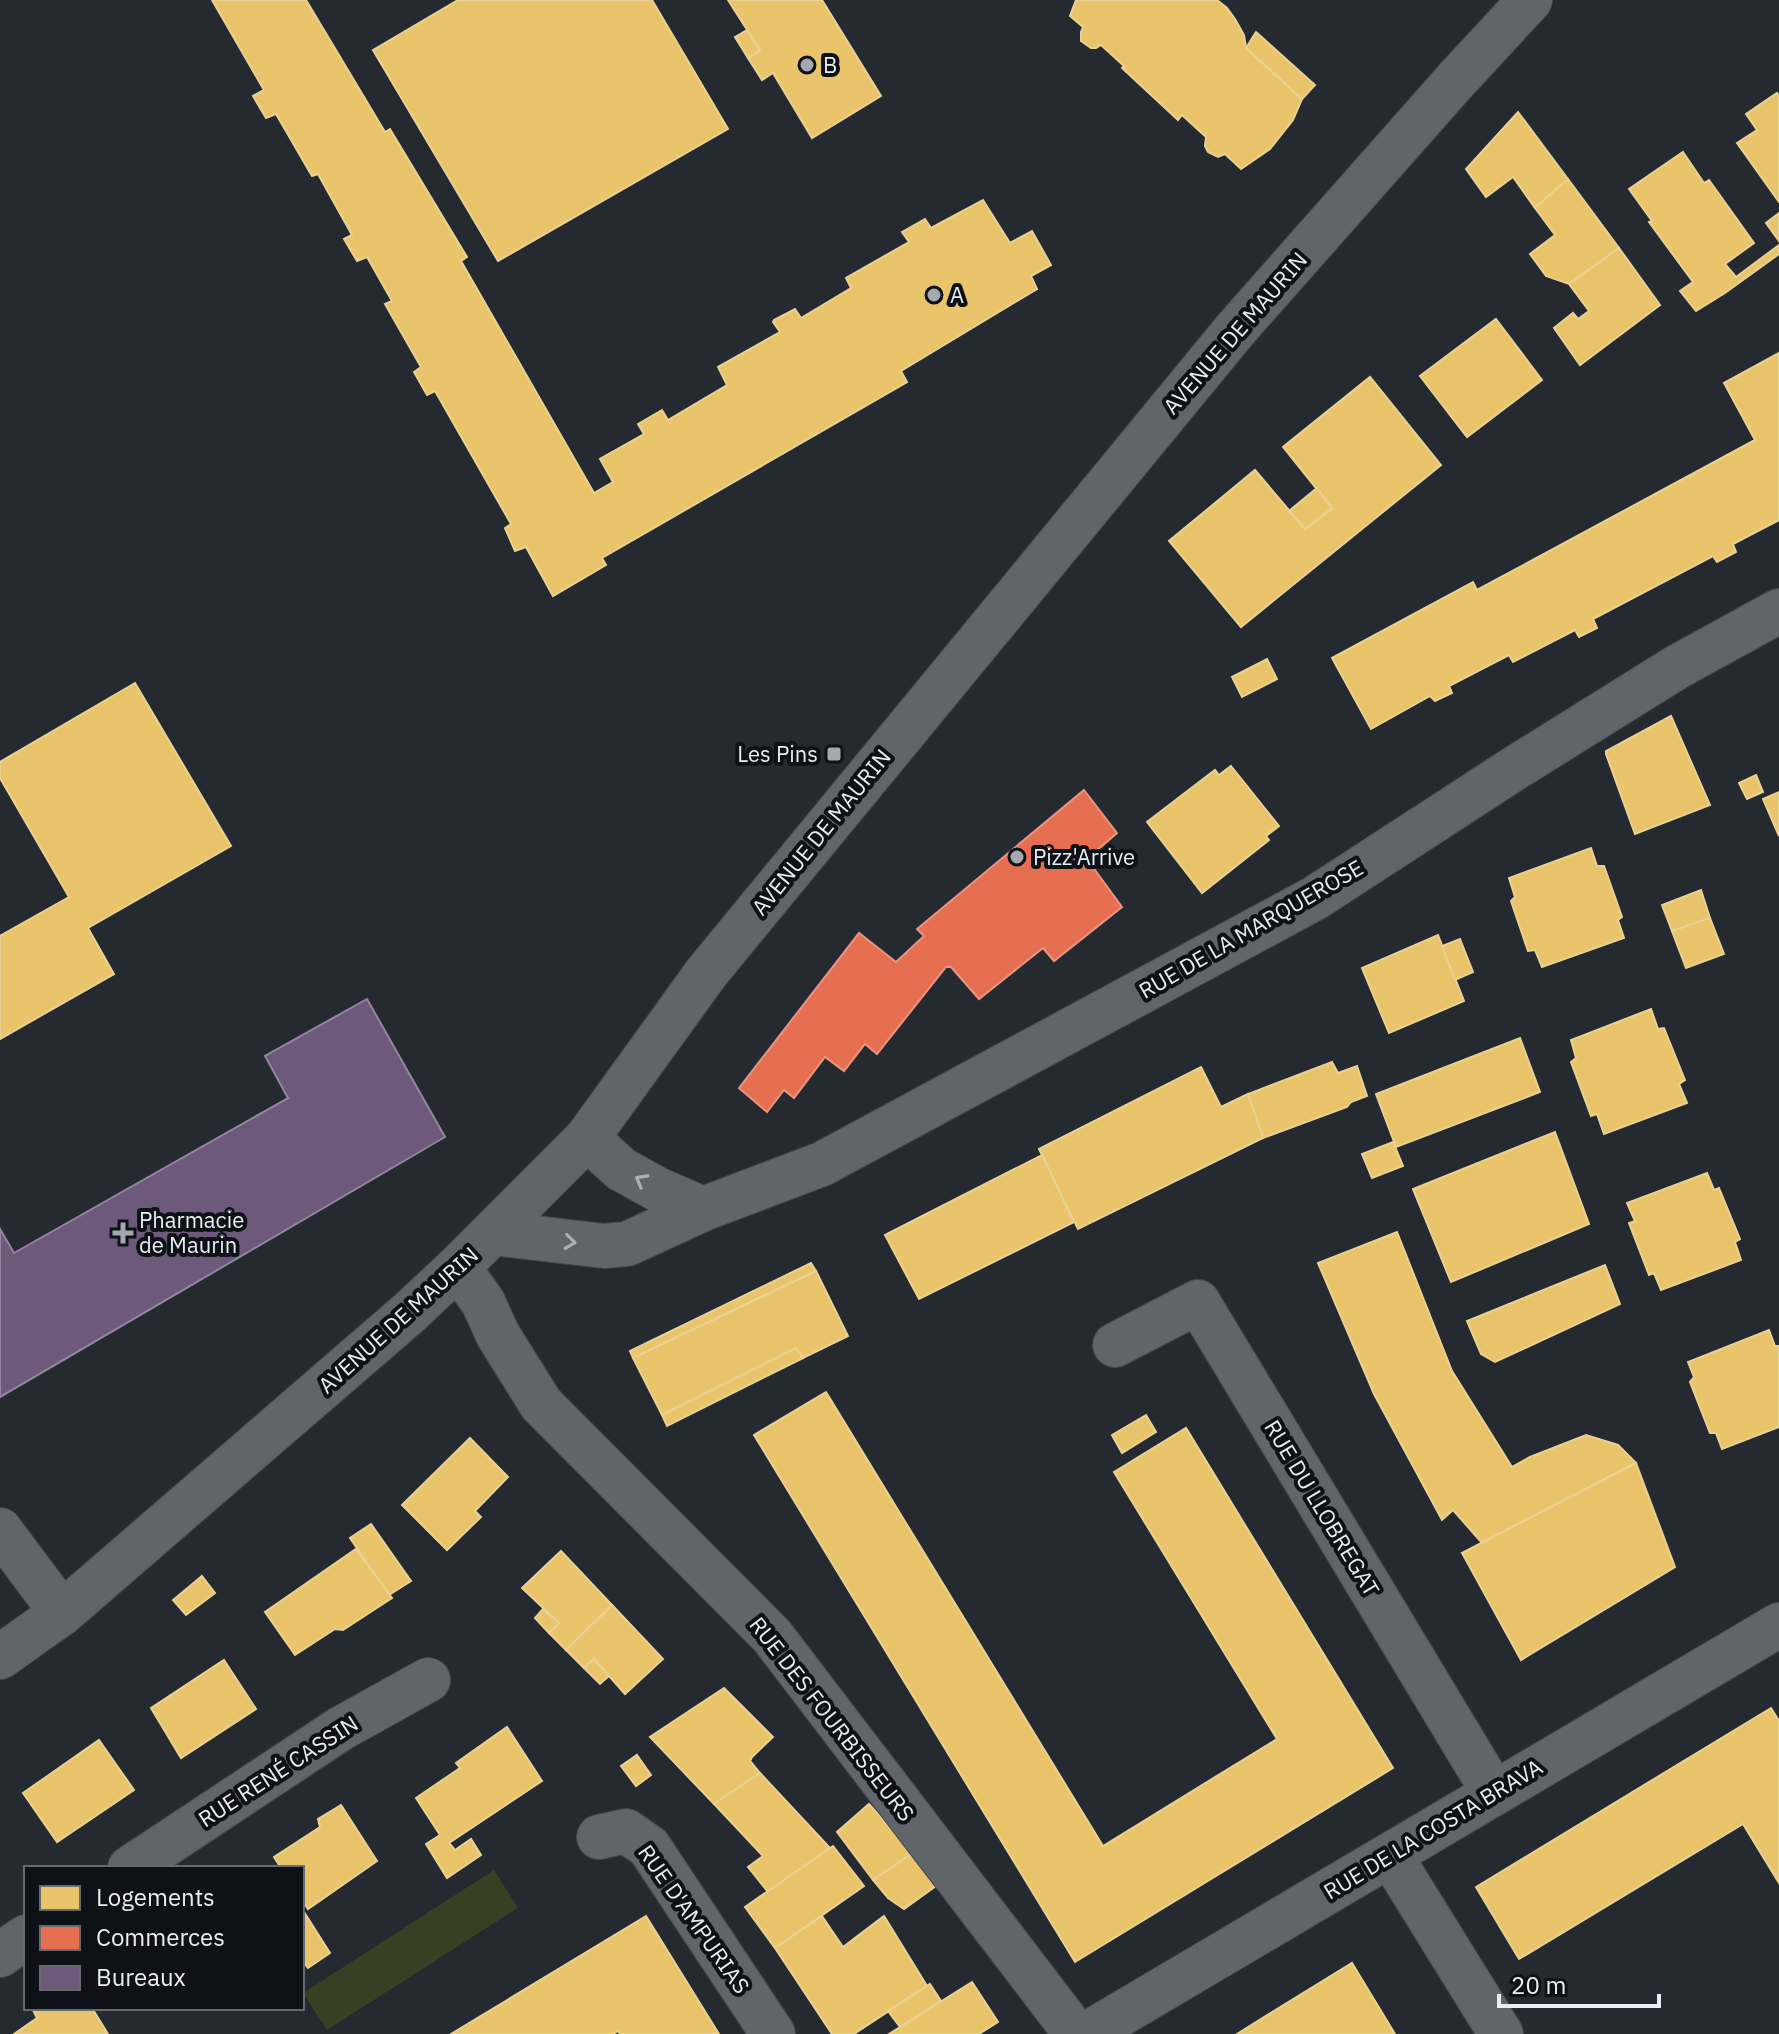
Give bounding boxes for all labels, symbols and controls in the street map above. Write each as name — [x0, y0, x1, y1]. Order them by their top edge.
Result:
place label: B — [823, 50, 837, 79]
marker: B — [798, 56, 816, 74]
street label: AVENUE DE MAURIN — [1156, 246, 1313, 420]
place label: A — [950, 280, 964, 309]
marker: A — [925, 286, 943, 304]
place label: Les Pins — [737, 739, 818, 768]
street label: AVENUE DE MAURIN — [745, 743, 897, 921]
marker: Les Pins — [825, 745, 843, 763]
place label: Pizz'Arrive — [1033, 842, 1135, 871]
marker: Pizz'Arrive — [1008, 848, 1026, 866]
street label: RUE DE LA MARQUEROSE — [1133, 852, 1368, 1005]
one-way arrow — [635, 1174, 650, 1190]
place label: Pharmacie de Maurin — [139, 1205, 244, 1259]
marker: Pharmacie de Maurin — [114, 1224, 132, 1242]
one-way arrow — [563, 1233, 577, 1250]
street label: AVENUE DE MAURIN — [312, 1240, 484, 1399]
street label: RUE DU LLOBREGAT — [1258, 1414, 1387, 1601]
street label: RUE DES FOURBISSEURS — [743, 1611, 921, 1827]
street label: RUE RENÉ CASSIN — [192, 1708, 363, 1833]
street label: RUE DE LA COSTA BRAVA — [1318, 1752, 1548, 1905]
street label: RUE D'AMPURIAS — [632, 1839, 757, 1999]
legend — [24, 1866, 304, 2010]
text: Logements — [96, 1881, 215, 1913]
text: Commerces — [96, 1921, 225, 1953]
scale bar — [1499, 1958, 1659, 2008]
text: Bureaux — [96, 1961, 186, 1993]
text: 20 m — [1511, 1969, 1566, 2001]

